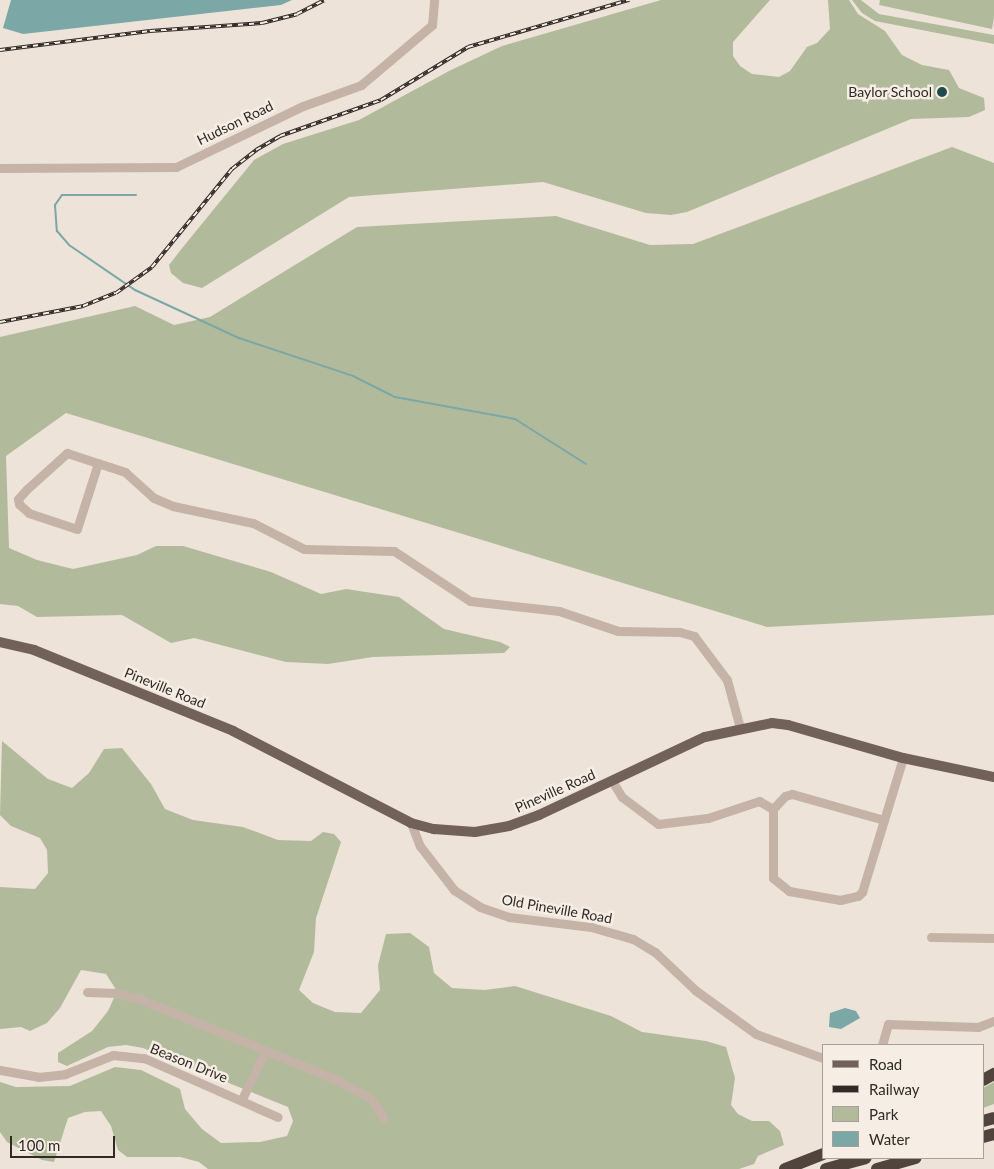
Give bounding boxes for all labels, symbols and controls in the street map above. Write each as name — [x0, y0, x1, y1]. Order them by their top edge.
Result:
place label: Baylor School — [848, 84, 932, 100]
marker: Baylor School — [936, 86, 948, 98]
street label: Hudson Road — [194, 97, 276, 149]
street label: Pineville Road — [122, 664, 208, 712]
street label: Pineville Road — [512, 766, 598, 816]
street label: Old Pineville Road — [500, 891, 614, 927]
street label: Beason Drive — [148, 1040, 230, 1086]
legend — [822, 1044, 984, 1159]
text: Road — [869, 1055, 902, 1073]
text: Railway — [869, 1080, 920, 1098]
text: Park — [869, 1105, 898, 1123]
scale bar — [12, 1126, 118, 1158]
text: Water — [869, 1130, 910, 1148]
text: 100 m — [18, 1136, 60, 1154]

